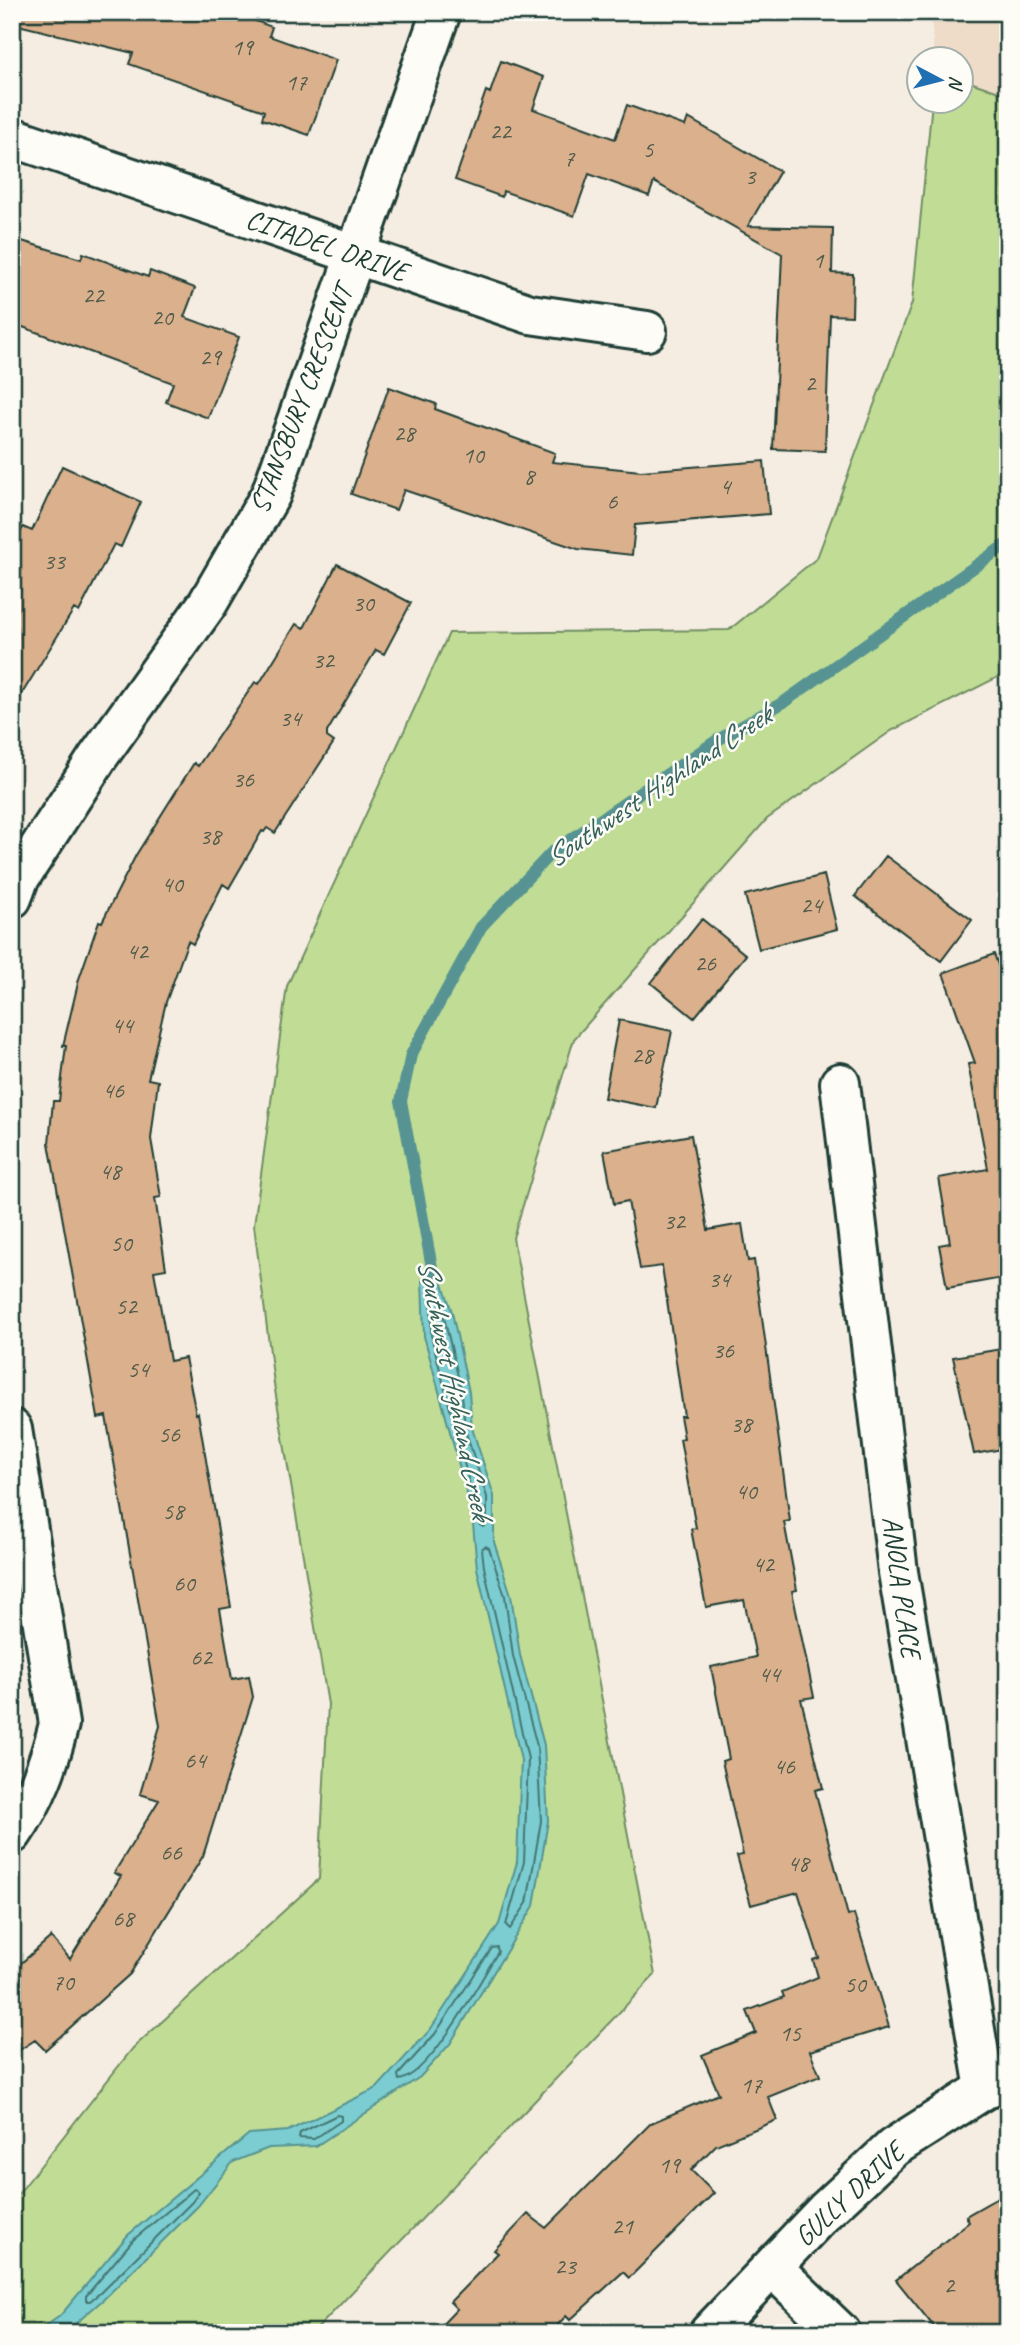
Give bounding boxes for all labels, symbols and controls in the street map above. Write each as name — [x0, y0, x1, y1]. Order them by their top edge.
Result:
house number: 19 — [231, 32, 255, 62]
north arrow — [904, 46, 974, 116]
house number: 17 — [285, 67, 308, 97]
text: N — [943, 75, 969, 92]
house number: 22 — [489, 116, 513, 146]
house number: 5 — [643, 134, 655, 164]
house number: 7 — [564, 143, 576, 173]
house number: 3 — [745, 161, 758, 191]
street label: CITADEL DRIVE — [242, 201, 416, 290]
house number: 1 — [813, 245, 825, 275]
street label: STANSBURY CRESCENT — [241, 274, 363, 518]
house number: 22 — [82, 280, 106, 310]
house number: 20 — [151, 302, 175, 332]
house number: 29 — [199, 342, 223, 372]
house number: 2 — [805, 368, 818, 398]
house number: 28 — [393, 418, 417, 448]
house number: 10 — [462, 440, 486, 470]
house number: 8 — [524, 461, 537, 491]
house number: 4 — [720, 471, 733, 501]
house number: 6 — [607, 486, 619, 516]
house number: 33 — [43, 546, 67, 576]
house number: 30 — [352, 588, 376, 618]
house number: 32 — [312, 645, 336, 675]
water label: Southwest Highland Creek — [538, 693, 783, 876]
house number: 34 — [279, 703, 303, 733]
house number: 36 — [232, 764, 255, 794]
house number: 38 — [199, 821, 223, 851]
house number: 40 — [161, 869, 185, 899]
house number: 24 — [800, 890, 824, 920]
house number: 42 — [126, 936, 150, 966]
house number: 26 — [694, 948, 717, 978]
house number: 44 — [111, 1010, 135, 1040]
house number: 28 — [631, 1040, 655, 1070]
house number: 46 — [102, 1075, 125, 1105]
house number: 48 — [99, 1156, 123, 1186]
house number: 32 — [663, 1206, 687, 1236]
house number: 50 — [110, 1228, 134, 1258]
water label: Southwest Highland Creek — [409, 1256, 502, 1528]
house number: 34 — [708, 1264, 732, 1294]
house number: 52 — [115, 1291, 139, 1321]
house number: 36 — [712, 1335, 735, 1365]
house number: 54 — [127, 1354, 151, 1384]
house number: 38 — [730, 1409, 754, 1439]
house number: 56 — [158, 1419, 181, 1449]
house number: 40 — [735, 1476, 759, 1506]
house number: 58 — [162, 1496, 186, 1526]
street label: ANOLA PLACE — [875, 1514, 930, 1664]
house number: 42 — [752, 1549, 776, 1579]
house number: 60 — [173, 1568, 197, 1598]
house number: 62 — [190, 1642, 214, 1672]
house number: 44 — [758, 1659, 782, 1689]
house number: 64 — [184, 1745, 208, 1775]
house number: 46 — [773, 1751, 796, 1781]
house number: 66 — [160, 1837, 183, 1867]
house number: 48 — [787, 1848, 811, 1878]
house number: 68 — [112, 1903, 136, 1933]
house number: 70 — [52, 1967, 76, 1997]
house number: 50 — [844, 1969, 868, 1999]
house number: 15 — [779, 2018, 802, 2048]
house number: 17 — [740, 2070, 763, 2100]
street label: GULLY DRIVE — [787, 2132, 914, 2254]
house number: 19 — [658, 2150, 682, 2180]
house number: 21 — [611, 2211, 634, 2241]
house number: 23 — [554, 2251, 578, 2281]
house number: 2 — [944, 2270, 957, 2300]

